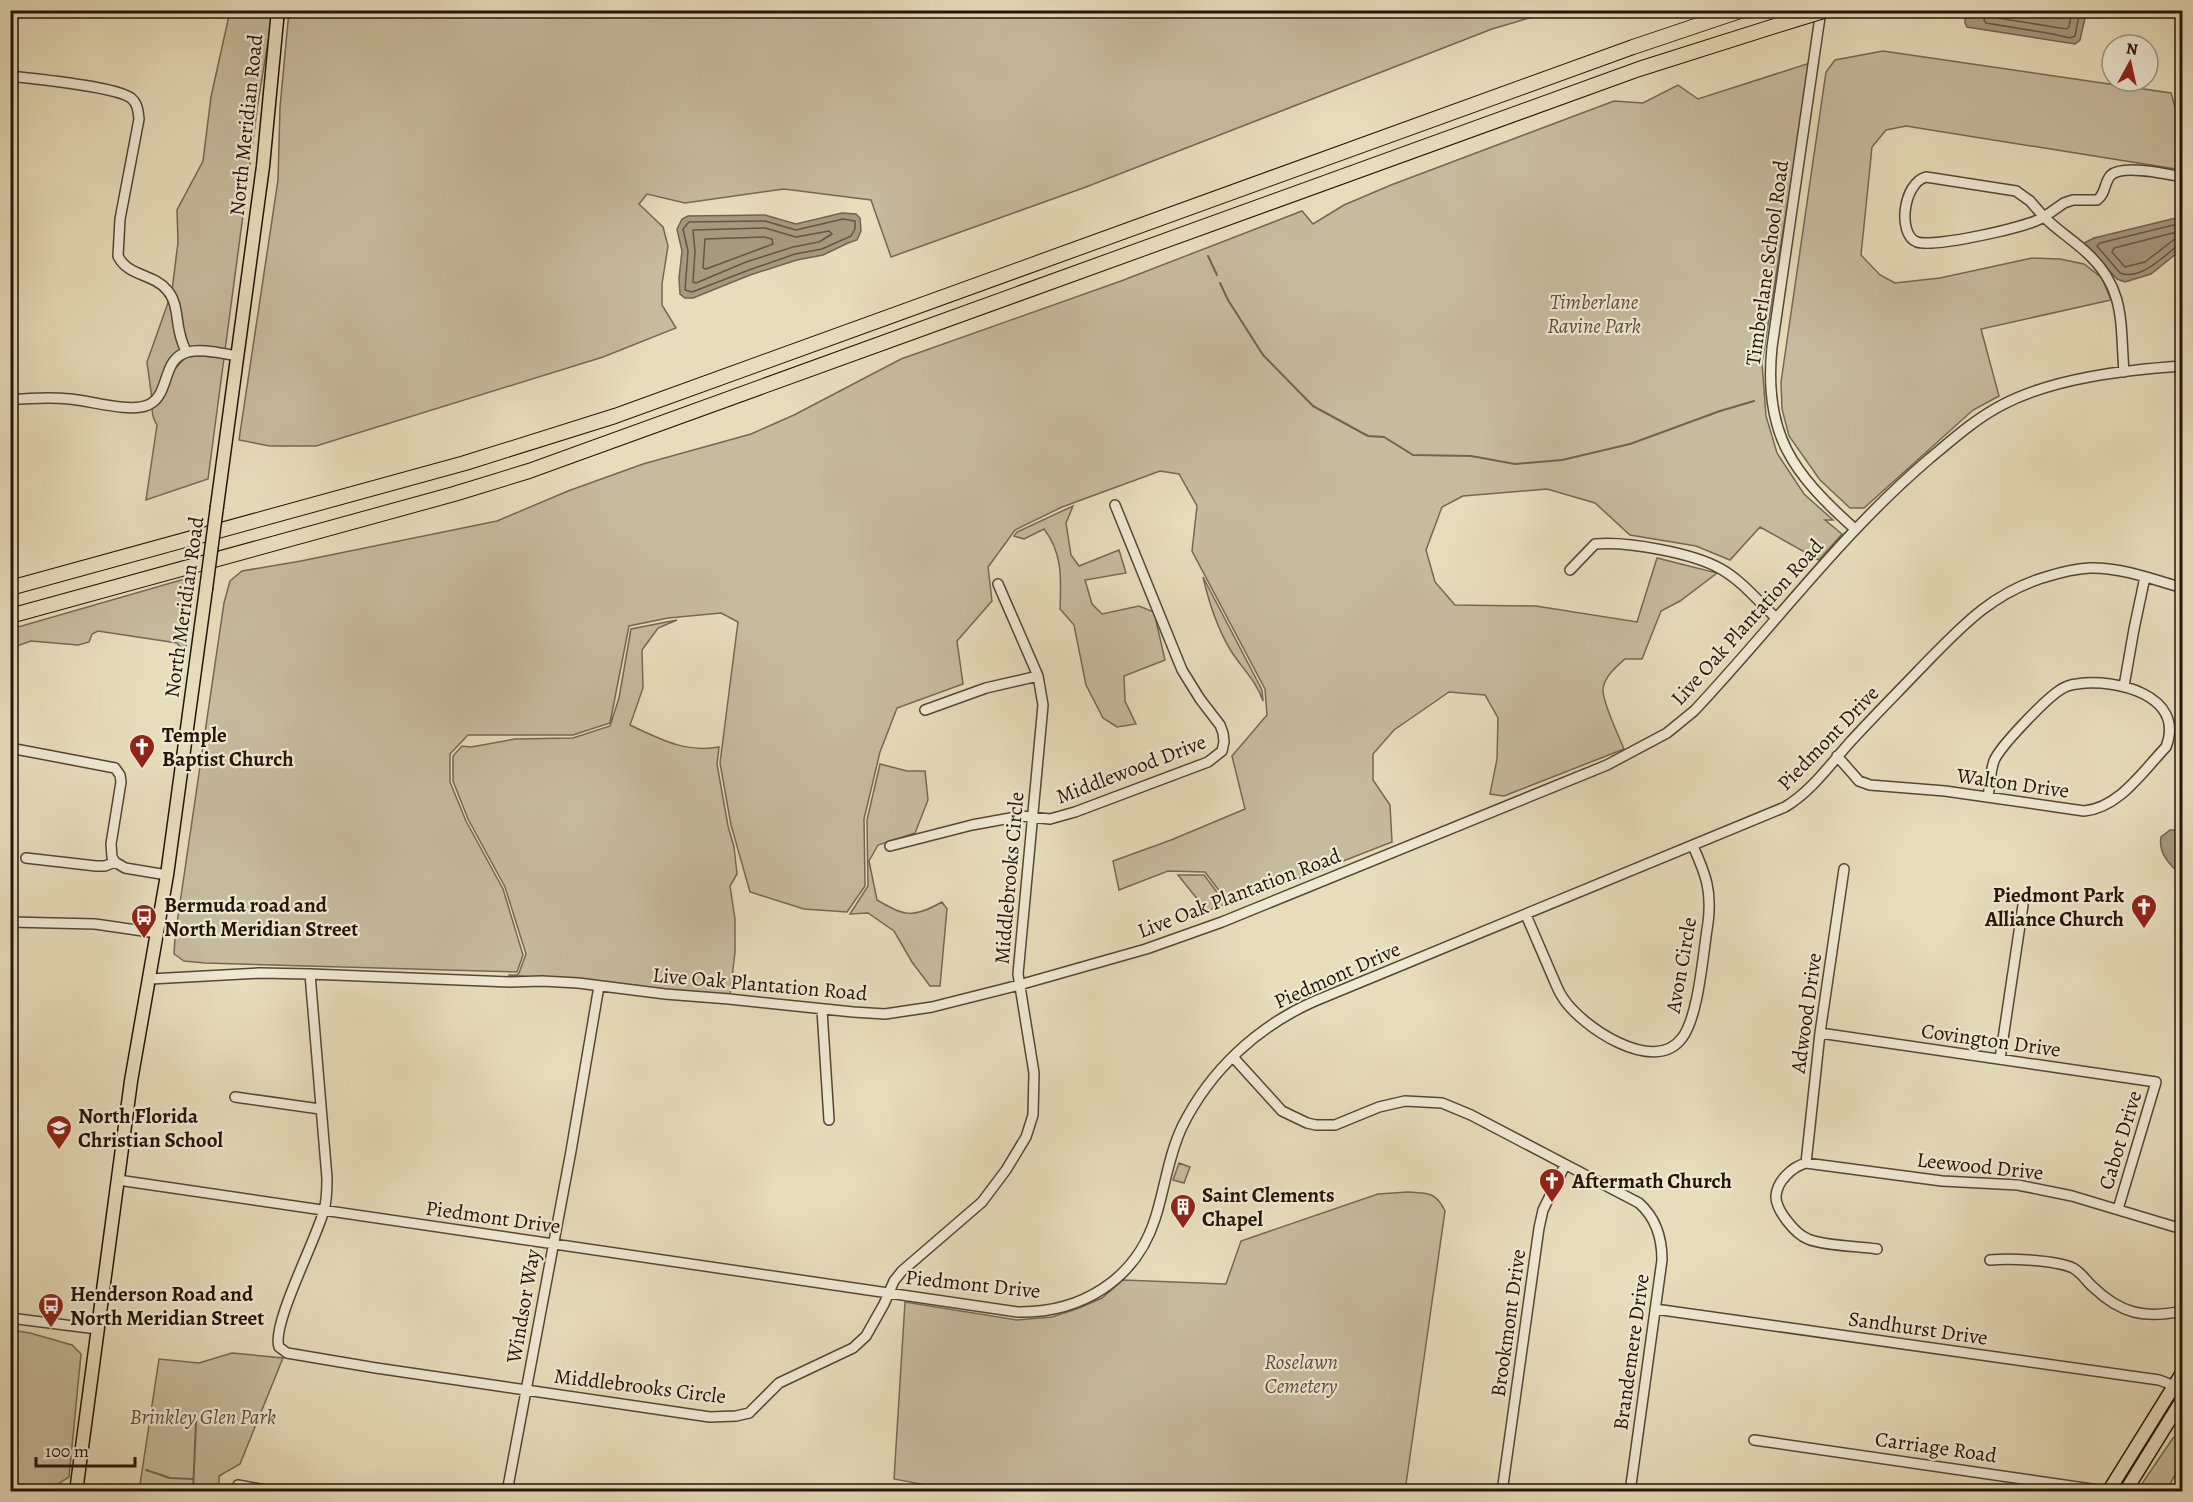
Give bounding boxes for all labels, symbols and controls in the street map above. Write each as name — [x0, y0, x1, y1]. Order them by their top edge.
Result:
street label: North Meridian Road — [223, 32, 270, 217]
north arrow — [2100, 33, 2160, 93]
text: N — [2125, 37, 2140, 61]
street label: Timberlane School Road — [1739, 158, 1795, 367]
park label: Timberlane Ravine Park — [1547, 288, 1641, 340]
street label: North Meridian Road — [157, 514, 211, 699]
street label: Live Oak Plantation Road — [1665, 532, 1830, 711]
street label: Piedmont Drive — [1771, 679, 1885, 797]
place label: Temple Baptist Church — [162, 721, 294, 773]
street label: Middlewood Drive — [1052, 728, 1210, 810]
church icon: Temple Baptist Church — [127, 732, 157, 770]
street label: Walton Drive — [1954, 761, 2071, 805]
street label: Middlebrooks Circle — [988, 791, 1030, 965]
street label: Live Oak Plantation Road — [1133, 841, 1345, 945]
place label: Piedmont Park Alliance Church — [1984, 881, 2124, 933]
place label: Bermuda road and North Meridian Street — [164, 891, 358, 943]
church icon: Piedmont Park Alliance Church — [2129, 892, 2159, 930]
bus stop icon: Bermuda road and North Meridian Street — [129, 902, 159, 940]
street label: Avon Circle — [1659, 915, 1703, 1016]
street label: Piedmont Drive — [1269, 935, 1405, 1015]
street label: Adwood Drive — [1784, 951, 1828, 1076]
street label: Live Oak Plantation Road — [651, 961, 869, 1007]
street label: Covington Drive — [1920, 1016, 2062, 1064]
street label: Cabot Drive — [2092, 1087, 2148, 1193]
place label: North Florida Christian School — [78, 1102, 223, 1154]
school or university icon: North Florida Christian School — [44, 1113, 74, 1151]
street label: Leewood Drive — [1915, 1145, 2045, 1187]
church icon: Aftermath Church — [1537, 1166, 1567, 1204]
place label: Aftermath Church — [1571, 1167, 1732, 1195]
place label: Saint Clements Chapel — [1202, 1181, 1335, 1233]
building icon: Saint Clements Chapel — [1168, 1192, 1198, 1230]
street label: Piedmont Drive — [424, 1194, 562, 1240]
street label: Windsor Way — [499, 1246, 547, 1366]
street label: Brookmont Drive — [1484, 1247, 1532, 1399]
street label: Piedmont Drive — [904, 1263, 1042, 1305]
street label: Brandemere Drive — [1606, 1272, 1656, 1432]
place label: Henderson Road and North Meridian Street — [70, 1280, 264, 1332]
bus stop icon: Henderson Road and North Meridian Street — [36, 1291, 66, 1329]
street label: Sandhurst Drive — [1846, 1304, 1990, 1352]
park label: Roselawn Cemetery — [1264, 1348, 1338, 1400]
street label: Middlebrooks Circle — [552, 1362, 728, 1410]
park label: Brinkley Glen Park — [130, 1403, 276, 1431]
street label: Carriage Road — [1873, 1425, 1999, 1469]
scale bar — [36, 1430, 135, 1468]
text: 100 m — [45, 1439, 89, 1463]

